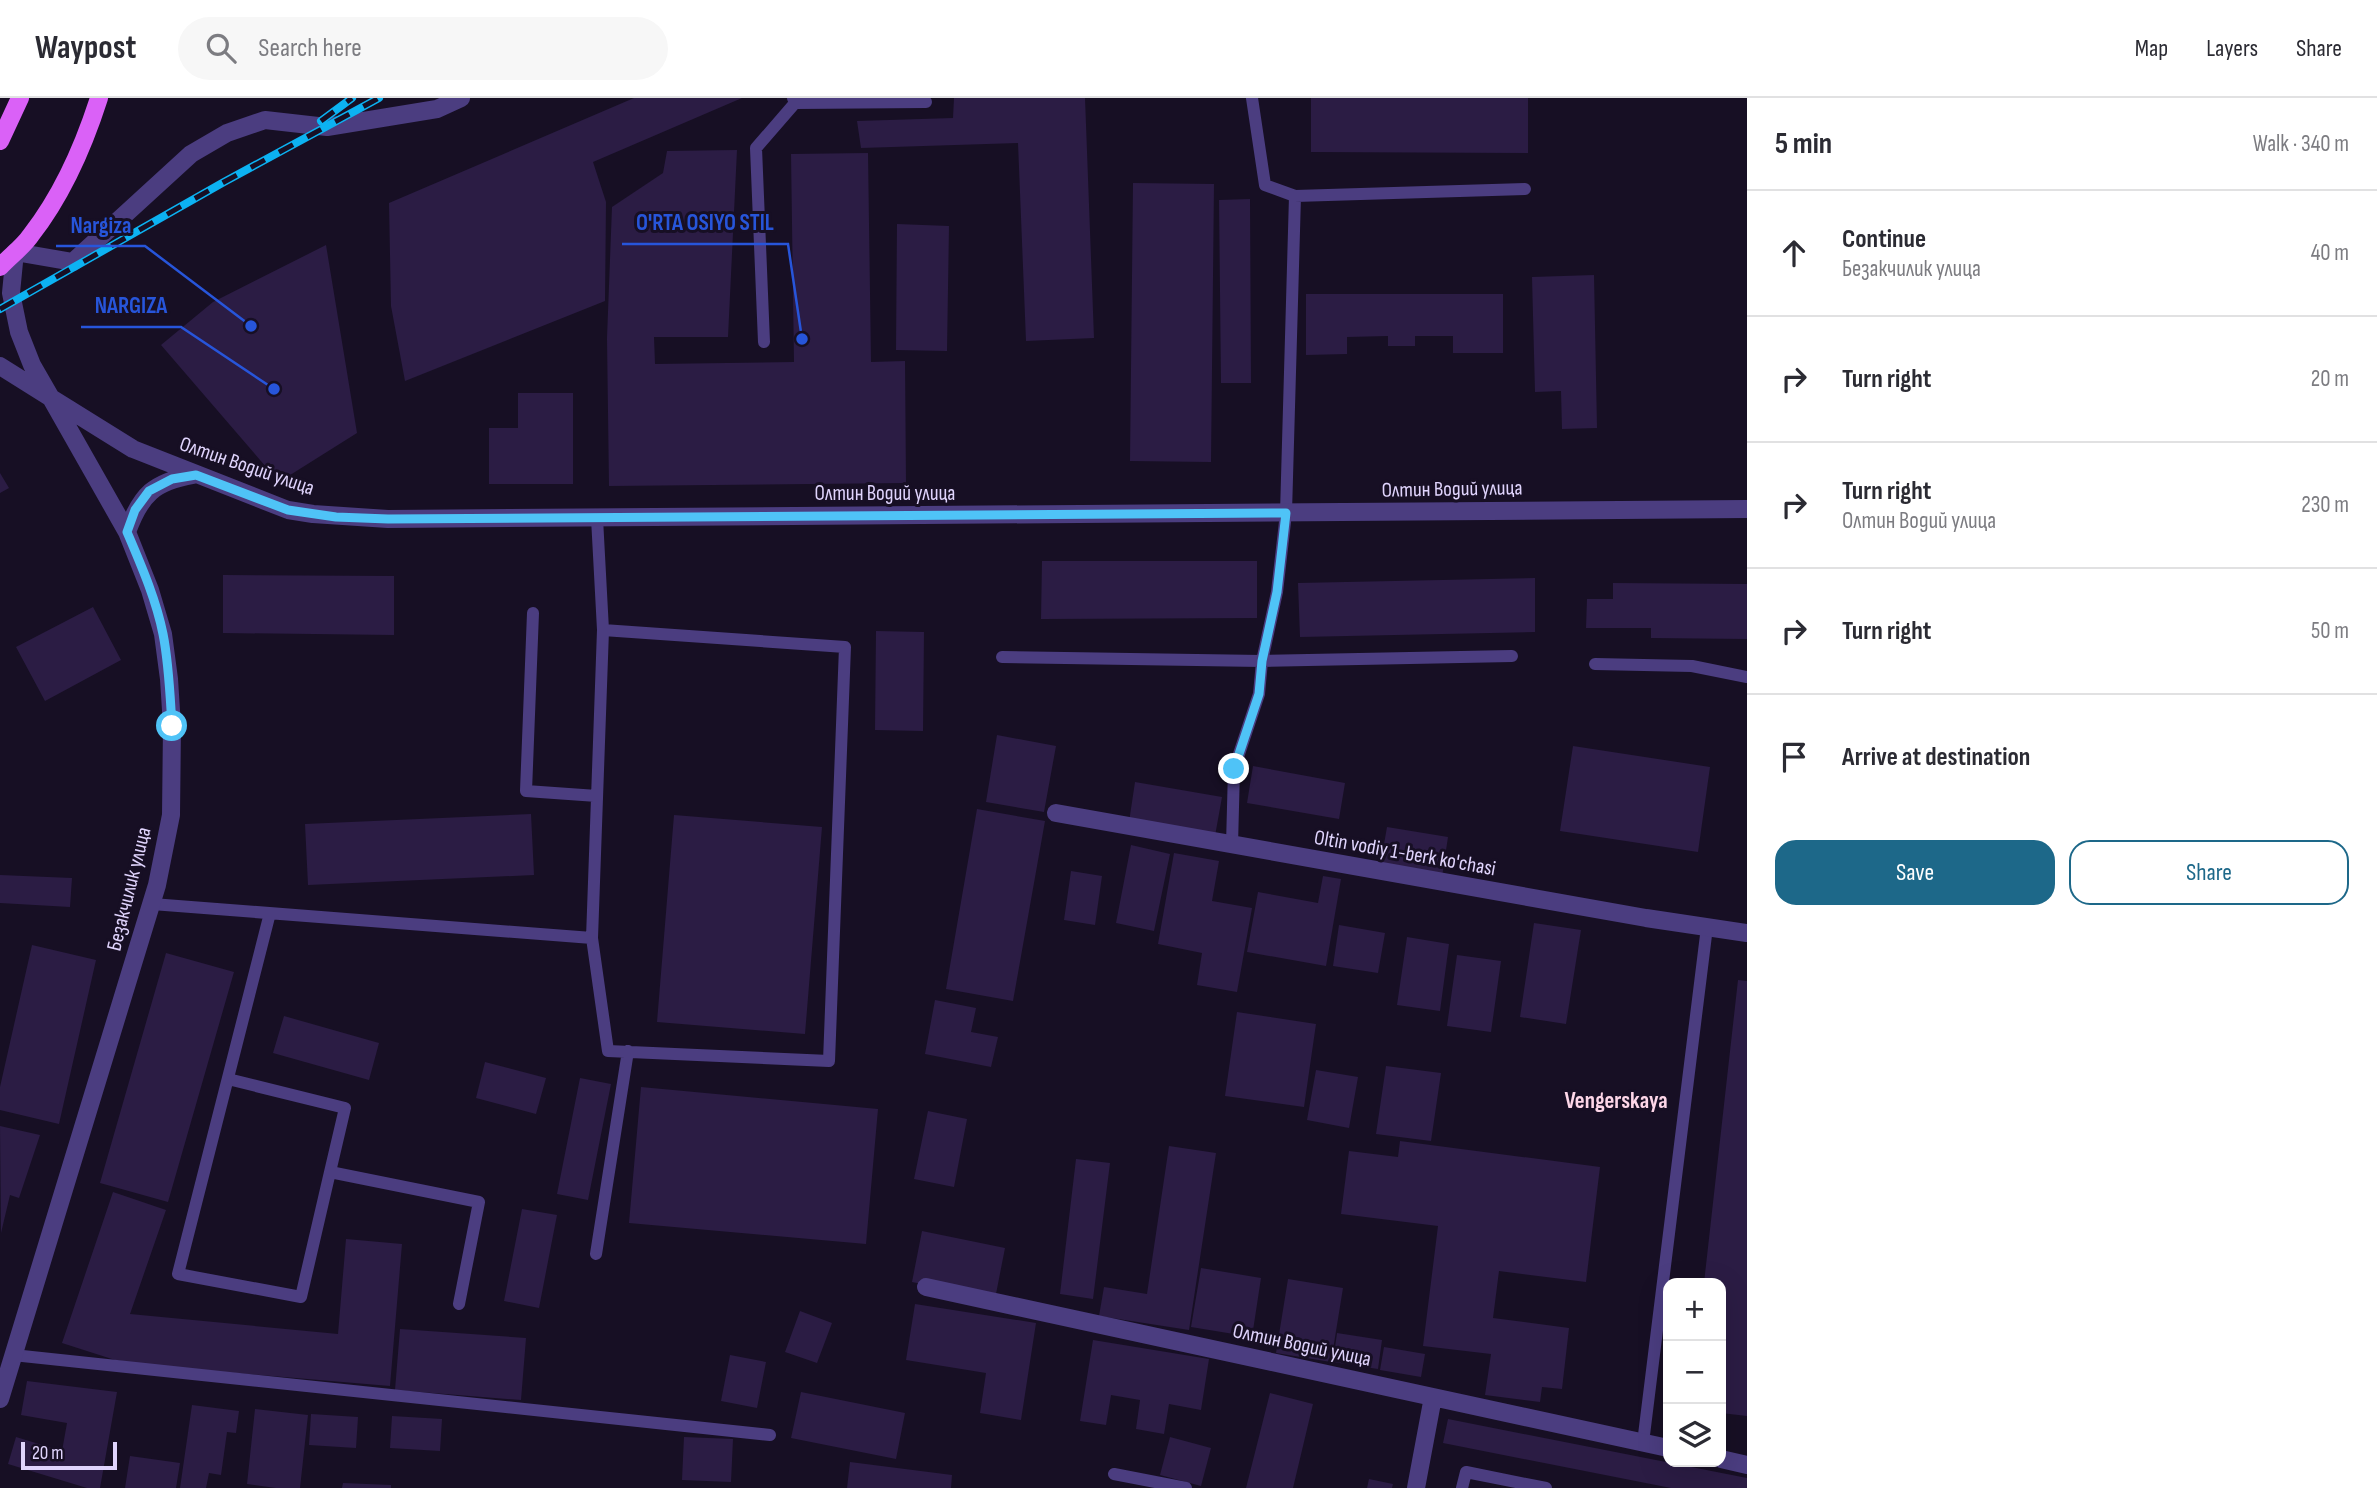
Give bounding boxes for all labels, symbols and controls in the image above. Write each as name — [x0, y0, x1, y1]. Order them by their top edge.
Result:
search box — [178, 17, 668, 80]
text: Waypost — [35, 28, 136, 68]
icon: search — [202, 29, 240, 67]
text: Search here — [258, 33, 362, 64]
text: Map — [2135, 34, 2168, 63]
text: Layers — [2206, 34, 2258, 63]
text: Share — [2296, 34, 2342, 63]
text: 5 min — [1775, 126, 1832, 162]
text: Walk · 340 m — [2253, 130, 2349, 158]
callout: O'RTA OSIYO STIL — [622, 200, 788, 244]
callout: Nargiza — [56, 202, 145, 246]
text: O'RTA OSIYO STIL — [636, 209, 774, 237]
text: Nargiza — [71, 212, 131, 240]
text: Continue — [1842, 224, 1926, 255]
icon: ahead — [1775, 234, 1813, 272]
text: 40 m — [2311, 239, 2349, 267]
text: Безакчилик улица — [1842, 255, 1981, 283]
callout: NARGIZA — [81, 283, 181, 327]
text: NARGIZA — [95, 292, 168, 320]
icon: right — [1775, 360, 1813, 398]
text: Turn right — [1842, 364, 1931, 395]
text: 20 m — [2311, 365, 2349, 393]
street label: Олтин Водий улица — [176, 431, 318, 501]
street label: Олтин Водий улица — [1381, 475, 1523, 503]
text: Turn right — [1842, 476, 1931, 507]
street label: Олтин Водий улица — [815, 481, 955, 506]
icon: right — [1775, 486, 1813, 524]
text: 230 m — [2301, 491, 2349, 519]
text: Олтин Водий улица — [1842, 507, 1996, 535]
icon: right — [1775, 612, 1813, 650]
text: Turn right — [1842, 616, 1931, 647]
text: 50 m — [2311, 617, 2349, 645]
route start — [156, 710, 187, 741]
icon: arrive — [1775, 738, 1813, 776]
text: Arrive at destination — [1842, 742, 2030, 773]
route end — [1218, 753, 1249, 784]
street label: Безакчилик улица — [102, 825, 156, 953]
street label: Oltin vodiy 1-berk ko'chasi — [1312, 825, 1498, 881]
button: Save — [1775, 840, 2055, 905]
button: Share — [2069, 840, 2349, 905]
district label: Vengerskaya — [1564, 1087, 1668, 1115]
map controls — [1663, 1278, 1726, 1467]
button: + — [1663, 1278, 1726, 1341]
street label: Олтин Водий улица — [1231, 1318, 1373, 1372]
button: − — [1663, 1341, 1726, 1404]
button: layers — [1663, 1404, 1726, 1467]
scale bar — [21, 1439, 117, 1471]
text: 20 m — [32, 1442, 64, 1465]

